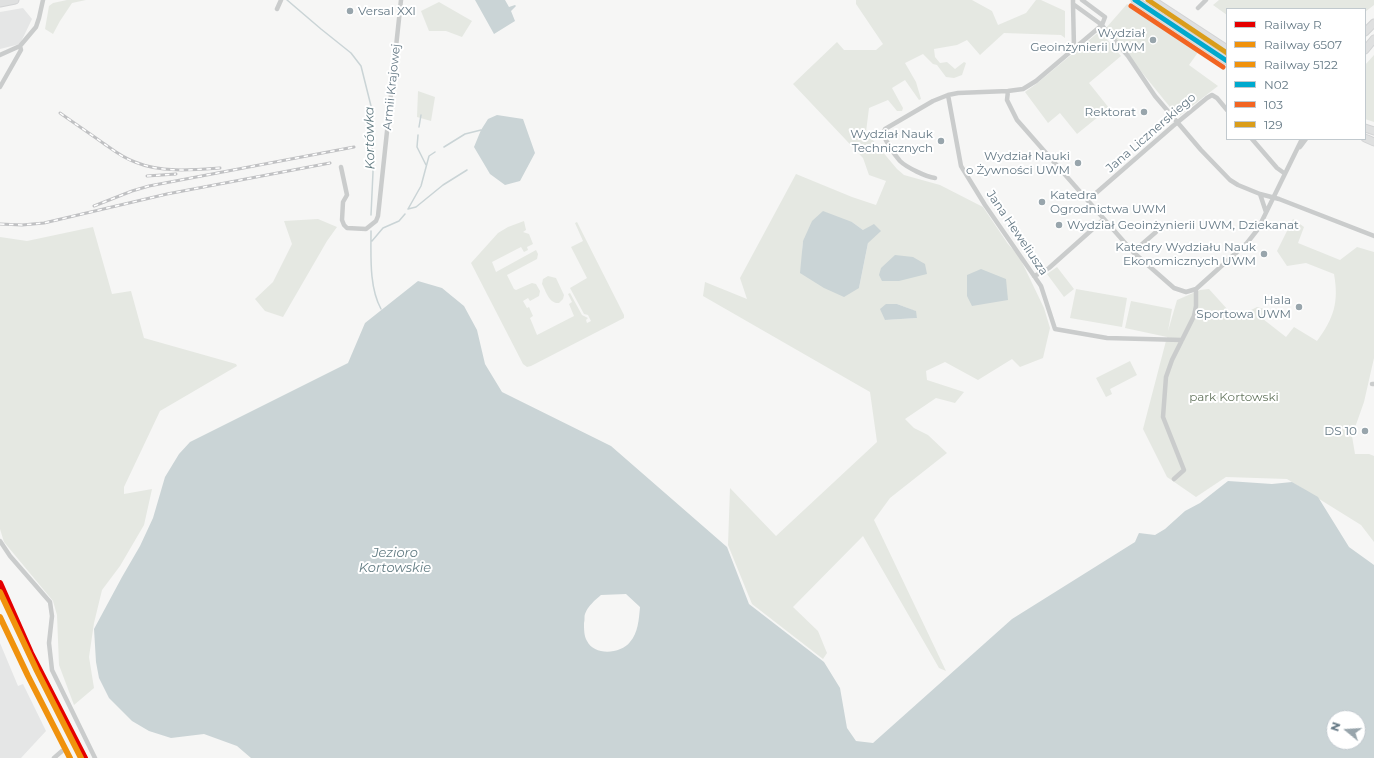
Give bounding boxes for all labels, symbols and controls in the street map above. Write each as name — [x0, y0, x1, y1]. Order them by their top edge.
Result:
place label: Versal XXI — [358, 4, 416, 18]
marker: Versal XXI — [345, 6, 355, 16]
legend — [1226, 8, 1366, 140]
text: Railway R — [1264, 17, 1322, 32]
place label: Wydział Geoinżynierii UWM — [1030, 26, 1145, 54]
marker: Wydział Geoinżynierii UWM — [1148, 35, 1158, 45]
text: Railway 6507 — [1264, 37, 1342, 52]
street label: Armii Krajowej — [380, 43, 404, 131]
text: Railway 5122 — [1264, 57, 1338, 72]
text: N02 — [1264, 77, 1289, 92]
street label: Jana Licznerskiego — [1103, 90, 1199, 176]
text: 103 — [1264, 97, 1283, 112]
place label: Rektorat — [1084, 105, 1136, 119]
water label: Kortówka — [362, 106, 378, 170]
marker: Rektorat — [1139, 107, 1149, 117]
text: 129 — [1264, 117, 1282, 132]
place label: Wydział Nauk Technicznych — [850, 127, 933, 155]
marker: Wydział Nauk Technicznych — [936, 136, 946, 146]
place label: Wydział Nauki o Żywności UWM — [966, 149, 1070, 177]
marker: Wydział Nauki o Żywności UWM — [1073, 158, 1083, 168]
street label: Jana Heweliusza — [983, 188, 1051, 278]
place label: Katedra Ogrodnictwa UWM — [1050, 188, 1166, 216]
marker: Katedra Ogrodnictwa UWM — [1037, 197, 1047, 207]
place label: Wydział Geoinżynierii UWM, Dziekanat — [1067, 218, 1299, 232]
marker: Wydział Geoinżynierii UWM, Dziekanat — [1054, 220, 1064, 230]
place label: Katedry Wydziału Nauk Ekonomicznych UWM — [1115, 240, 1256, 268]
marker: Katedry Wydziału Nauk Ekonomicznych UWM — [1259, 249, 1269, 259]
place label: Hala Sportowa UWM — [1196, 293, 1291, 321]
marker: Hala Sportowa UWM — [1294, 302, 1304, 312]
park label: park Kortowski — [1189, 390, 1279, 404]
place label: DS 10 — [1324, 424, 1357, 438]
marker: DS 10 — [1360, 426, 1370, 436]
water label: Jezioro Kortowskie — [359, 545, 431, 576]
north arrow — [1326, 710, 1366, 750]
text: N — [1328, 720, 1344, 733]

